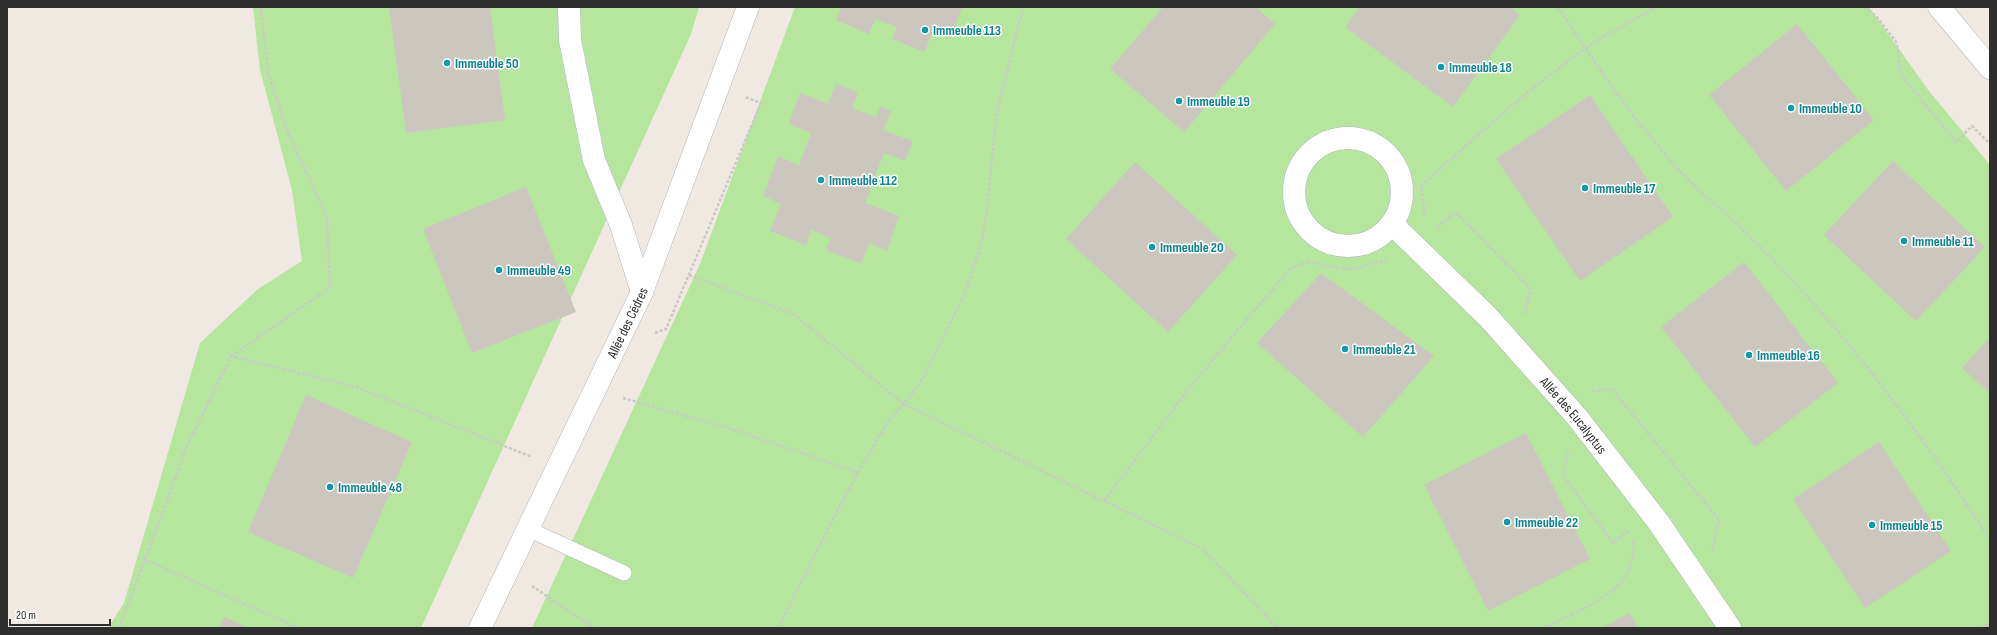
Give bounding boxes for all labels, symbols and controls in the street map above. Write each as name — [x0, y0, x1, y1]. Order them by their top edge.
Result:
place label: Immeuble 113 — [933, 22, 1001, 39]
marker: Immeuble 113 — [920, 25, 930, 35]
place label: Immeuble 50 — [455, 55, 519, 72]
marker: Immeuble 50 — [442, 58, 452, 68]
place label: Immeuble 18 — [1449, 59, 1512, 76]
marker: Immeuble 18 — [1436, 62, 1446, 72]
place label: Immeuble 19 — [1187, 93, 1250, 110]
marker: Immeuble 19 — [1174, 96, 1184, 106]
place label: Immeuble 10 — [1799, 100, 1862, 117]
marker: Immeuble 10 — [1786, 103, 1796, 113]
place label: Immeuble 112 — [829, 172, 897, 189]
marker: Immeuble 112 — [816, 175, 826, 185]
place label: Immeuble 17 — [1593, 180, 1656, 197]
marker: Immeuble 17 — [1580, 183, 1590, 193]
place label: Immeuble 11 — [1912, 233, 1974, 250]
marker: Immeuble 11 — [1899, 236, 1909, 246]
place label: Immeuble 20 — [1160, 239, 1224, 256]
marker: Immeuble 20 — [1147, 242, 1157, 252]
place label: Immeuble 49 — [507, 262, 571, 279]
marker: Immeuble 49 — [494, 265, 504, 275]
street label: Allée des Cédres — [603, 285, 651, 362]
place label: Immeuble 21 — [1353, 341, 1416, 358]
marker: Immeuble 21 — [1340, 344, 1350, 354]
place label: Immeuble 16 — [1757, 347, 1820, 364]
marker: Immeuble 16 — [1744, 350, 1754, 360]
street label: Allée des Eucalyptus — [1536, 372, 1611, 457]
place label: Immeuble 48 — [338, 479, 402, 496]
marker: Immeuble 48 — [325, 482, 335, 492]
place label: Immeuble 22 — [1515, 514, 1578, 531]
marker: Immeuble 22 — [1502, 517, 1512, 527]
place label: Immeuble 15 — [1880, 517, 1943, 534]
marker: Immeuble 15 — [1867, 520, 1877, 530]
scale bar — [10, 601, 110, 627]
text: 20 m — [16, 608, 36, 623]

